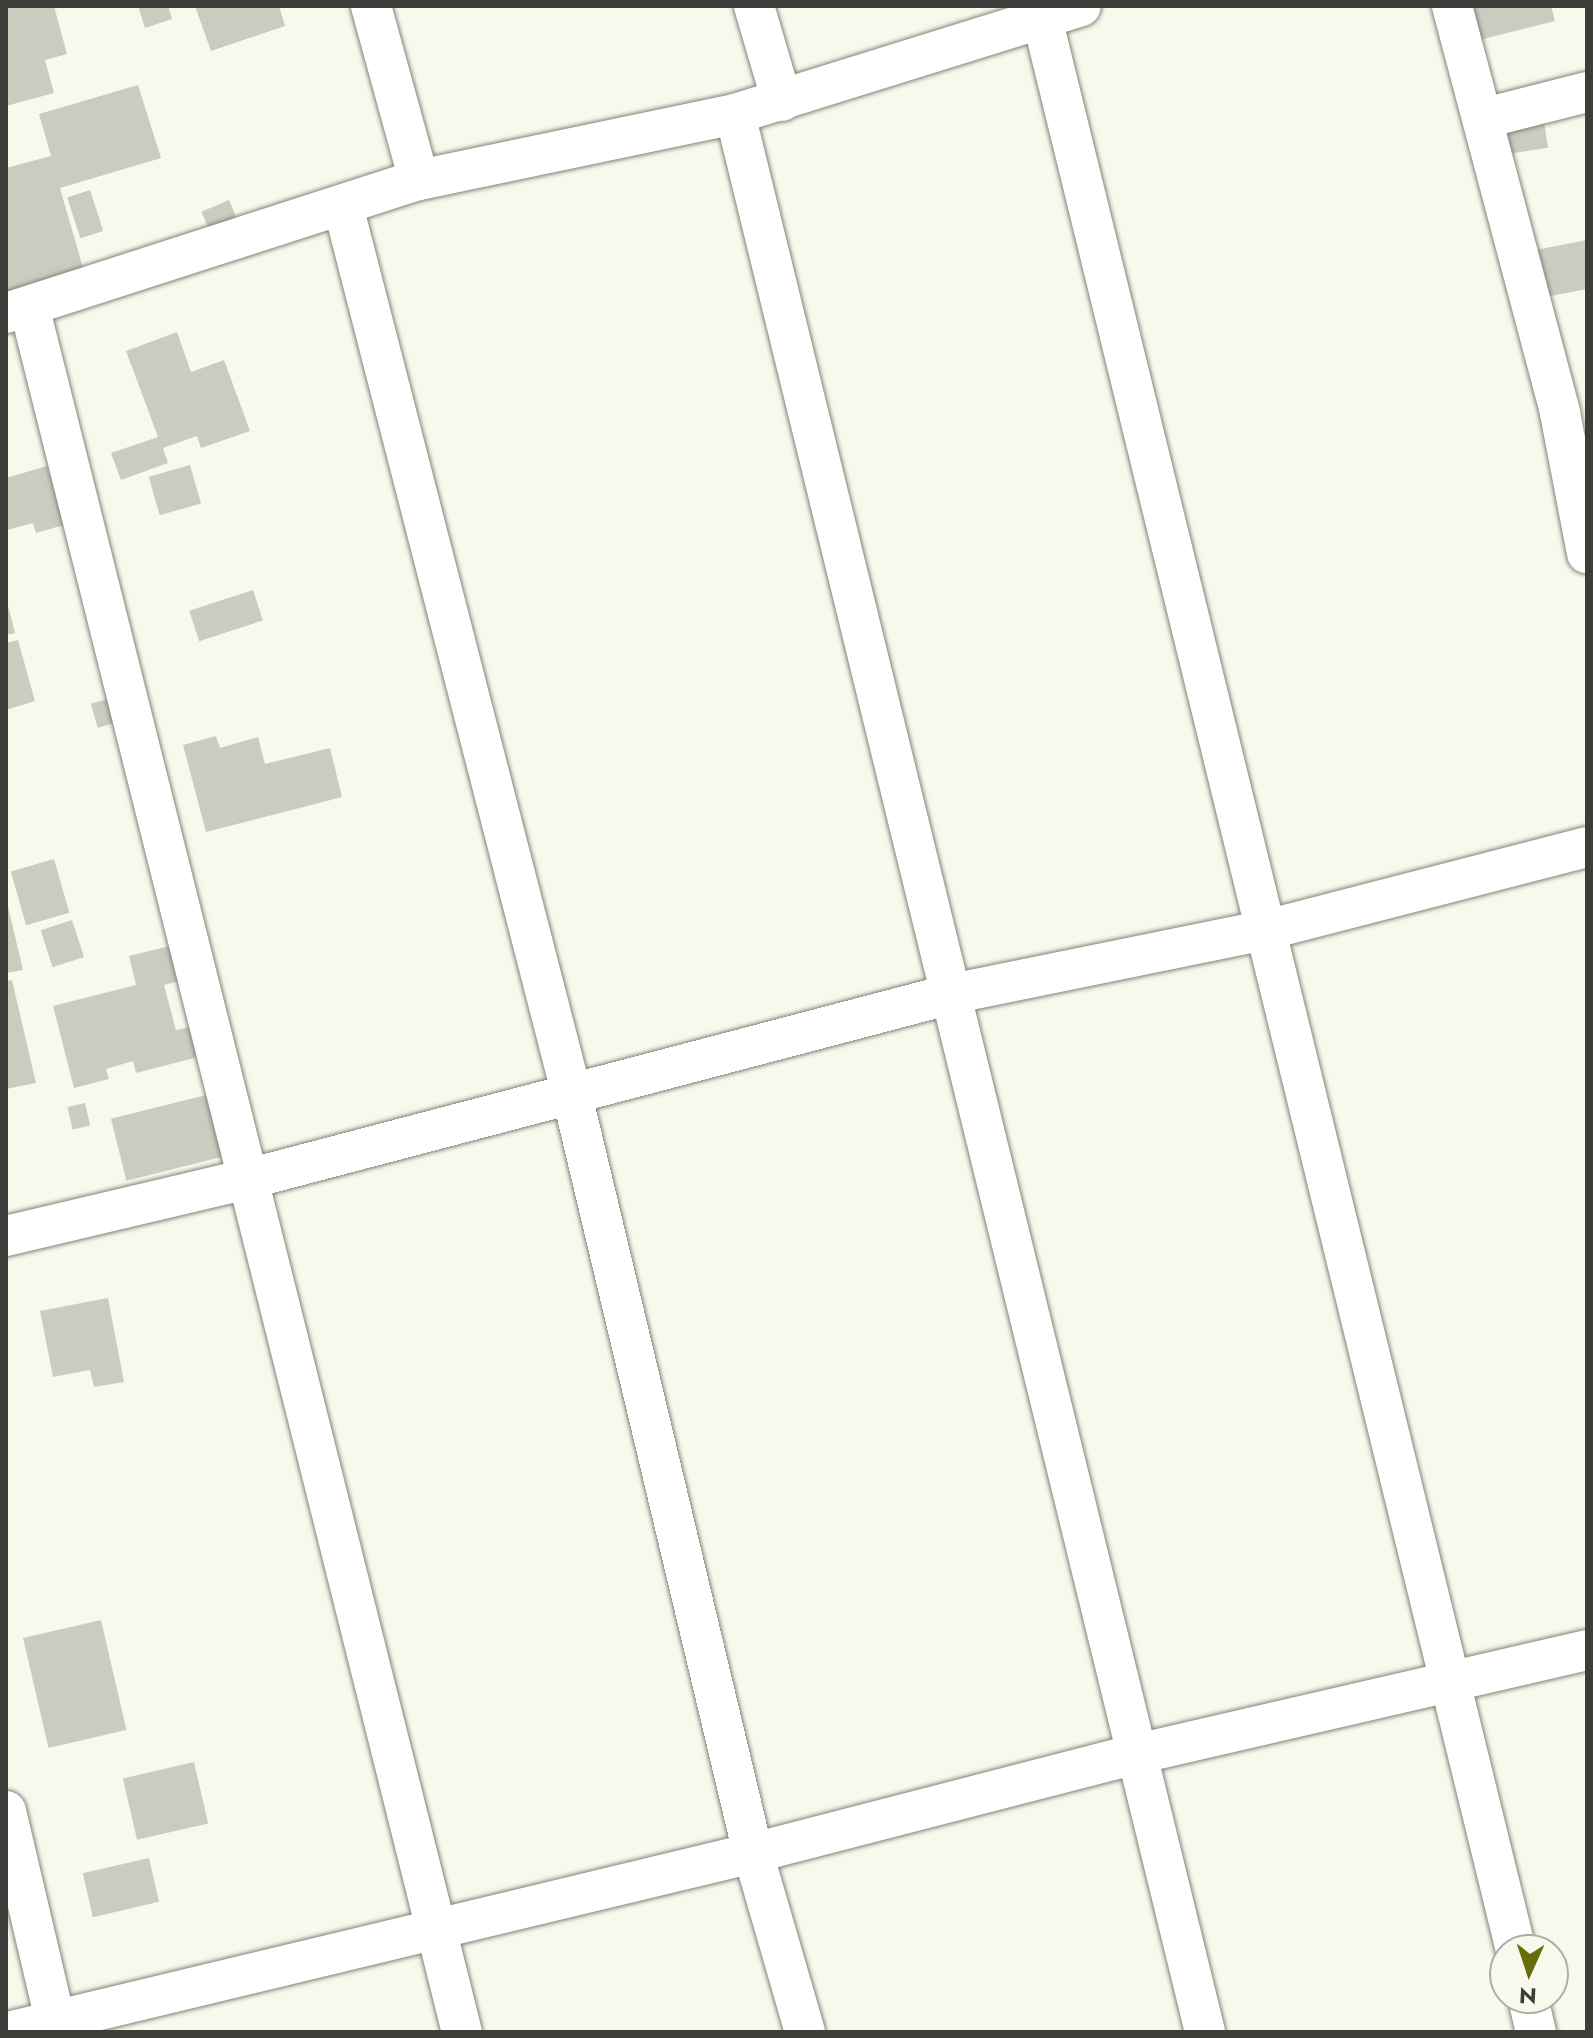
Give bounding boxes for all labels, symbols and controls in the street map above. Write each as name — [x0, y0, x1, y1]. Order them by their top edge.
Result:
north arrow — [1489, 1934, 1569, 2014]
text: N — [1518, 1980, 1537, 2012]

